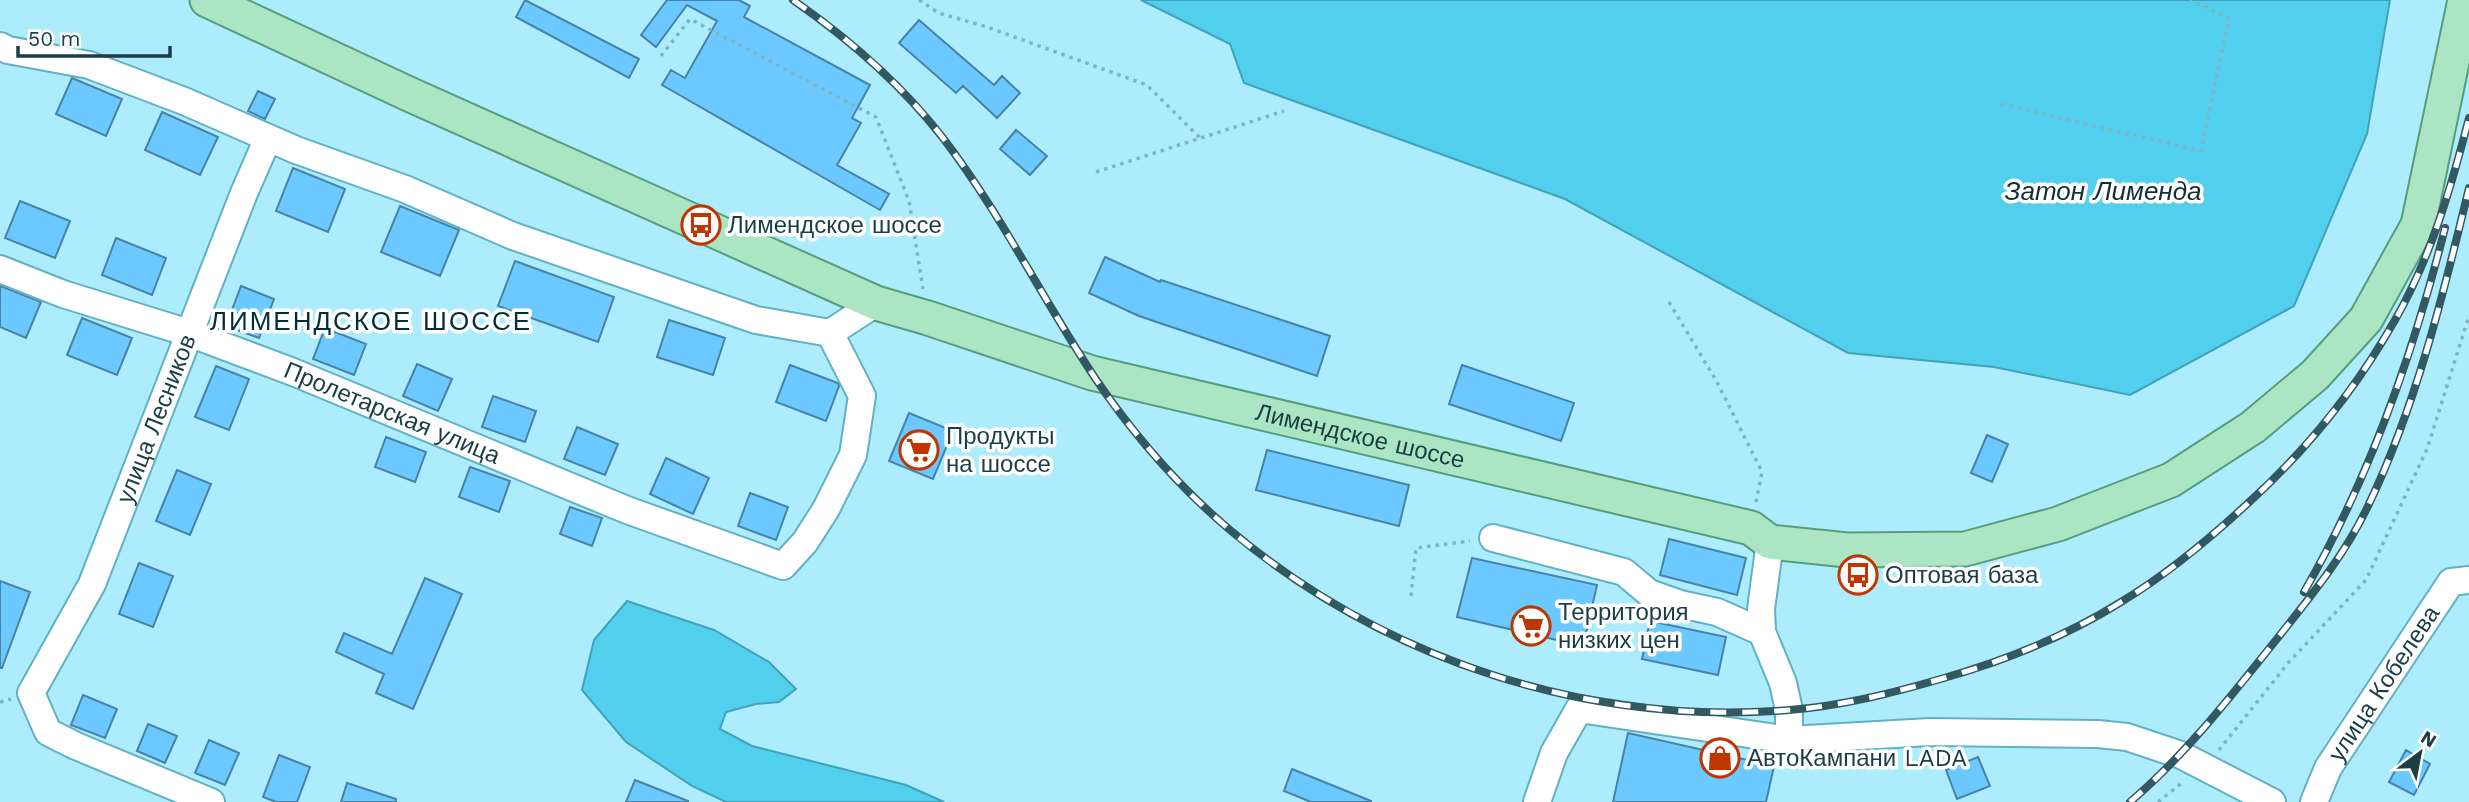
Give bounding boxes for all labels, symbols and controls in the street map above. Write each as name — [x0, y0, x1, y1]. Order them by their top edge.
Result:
scale bar — [18, 14, 170, 58]
text: 50 m — [28, 26, 80, 51]
water label: Затон Лименда — [2005, 176, 2202, 206]
bus stop icon: Лимендское шоссе — [680, 204, 722, 246]
place label: Лимендское шоссе — [728, 211, 942, 239]
district label: ЛИМЕНДСКОЕ ШОССЕ — [210, 306, 532, 336]
street label: улица Лесников — [111, 331, 202, 507]
street label: Пролетарская улица — [280, 356, 505, 470]
street label: Лимендское шоссе — [1253, 398, 1467, 474]
place label: Продукты на шоссе — [946, 422, 1054, 478]
supermarket icon: Продукты на шоссе — [898, 429, 940, 471]
bus stop icon: Оптовая база — [1837, 554, 1879, 596]
place label: Оптовая база — [1885, 561, 2039, 589]
place label: Территория низких цен — [1558, 598, 1689, 654]
street label: улица Кобелева — [2322, 600, 2446, 767]
supermarket icon: Территория низких цен — [1510, 605, 1552, 647]
north arrow — [2385, 718, 2455, 788]
text: N — [2417, 726, 2441, 752]
shop icon: АвтоКампани LADA — [1699, 737, 1741, 779]
place label: АвтоКампани LADA — [1747, 744, 1967, 772]

